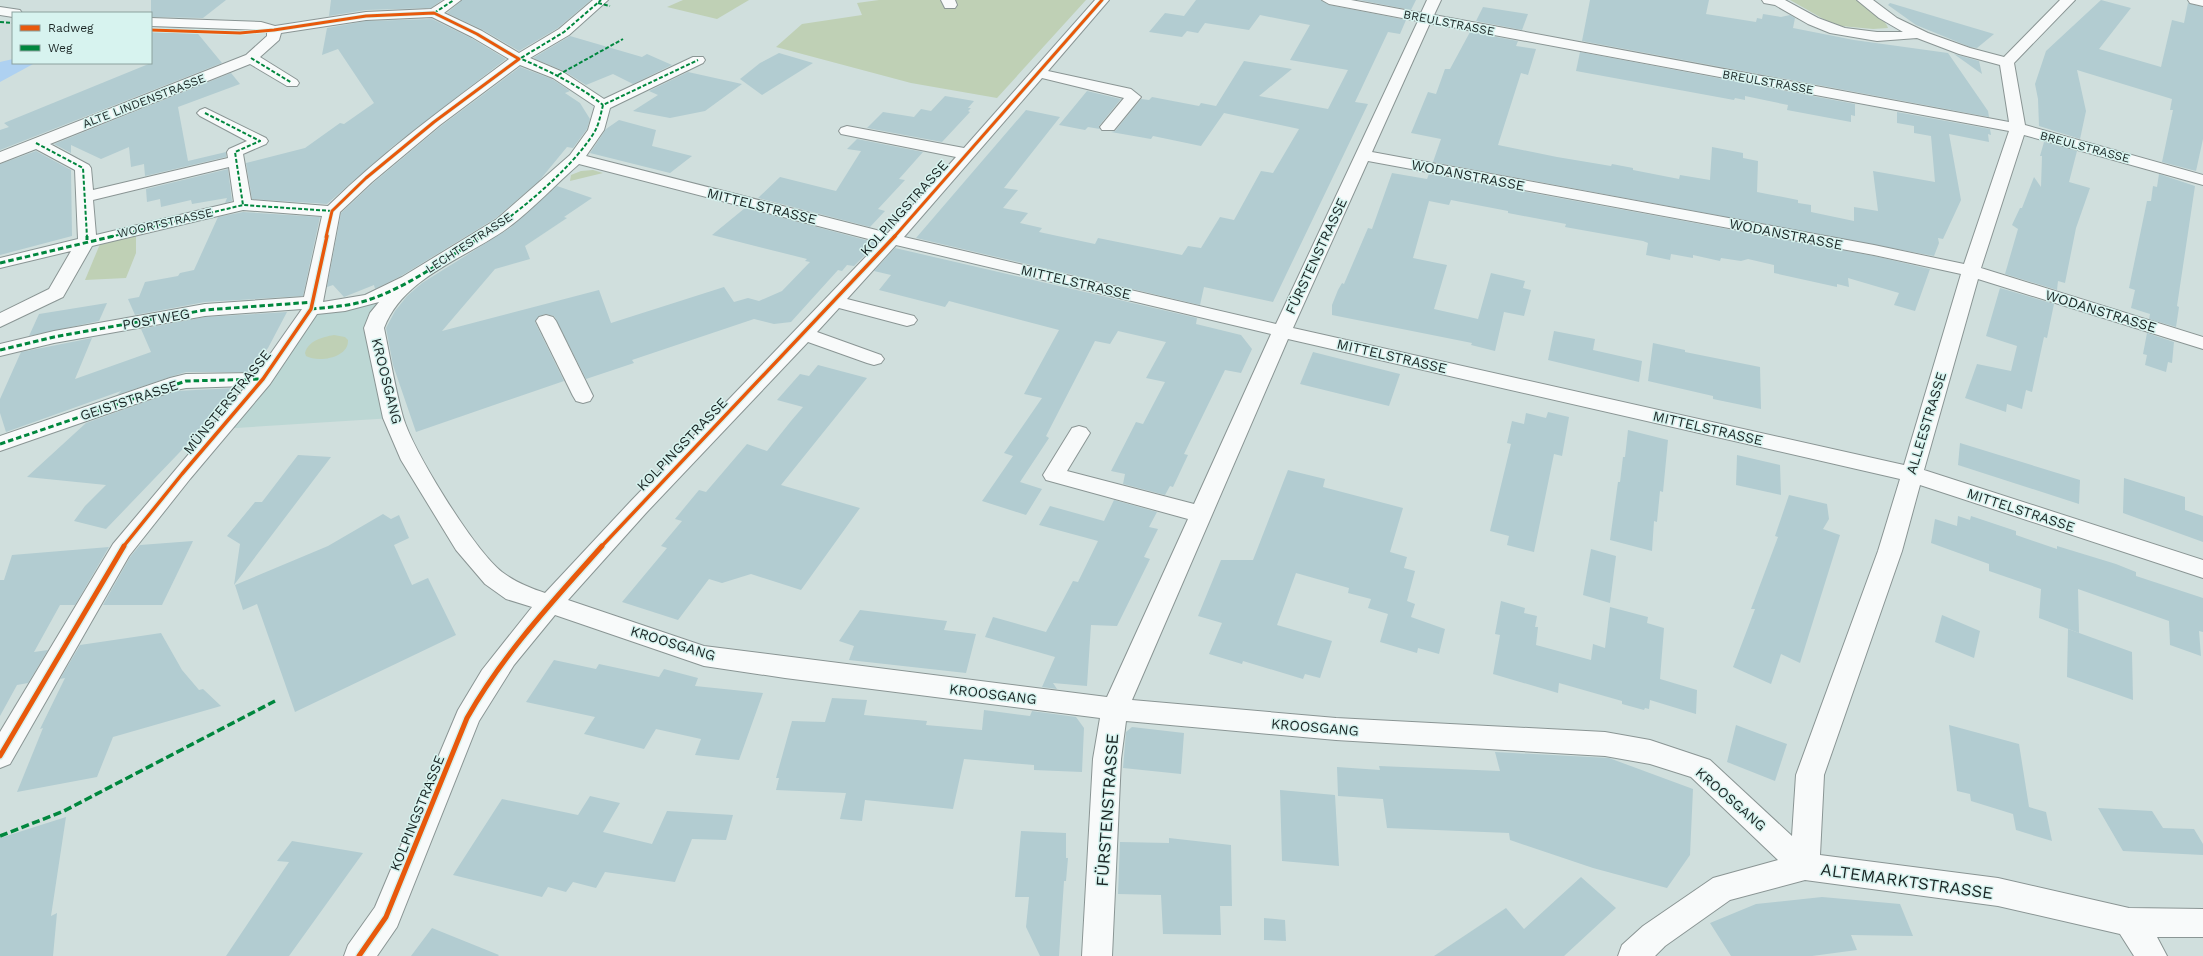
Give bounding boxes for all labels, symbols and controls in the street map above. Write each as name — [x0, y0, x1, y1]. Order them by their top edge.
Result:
street label: BREULSTRASSE — [1402, 7, 1496, 39]
legend — [12, 12, 152, 64]
text: Radweg — [48, 21, 94, 35]
text: Weg — [48, 41, 73, 55]
street label: BREULSTRASSE — [1721, 67, 1815, 97]
street label: ALTE LINDENSTRASSE — [81, 71, 208, 131]
street label: BREULSTRASSE — [2038, 128, 2132, 166]
street label: WODANSTRASSE — [1410, 156, 1526, 194]
street label: KOLPINGSTRASSE — [857, 157, 951, 259]
street label: MITTELSTRASSE — [705, 185, 819, 227]
street label: FÜRSTENSTRASSE — [1282, 195, 1350, 317]
street label: WOORTSTRASSE — [116, 205, 214, 241]
street label: LECHTESTRASSE — [423, 210, 515, 276]
street label: WODANSTRASSE — [1728, 215, 1844, 253]
street label: MITTELSTRASSE — [1019, 262, 1133, 302]
street label: WODANSTRASSE — [2043, 286, 2159, 336]
street label: POSTWEG — [121, 305, 191, 333]
street label: KROOSGANG — [369, 336, 405, 426]
street label: MITTELSTRASSE — [1335, 336, 1449, 376]
street label: MÜNSTERSTRASSE — [180, 347, 274, 457]
street label: ALLEESTRASSE — [1903, 370, 1949, 476]
street label: GEISTSTRASSE — [78, 377, 180, 423]
street label: KOLPINGSTRASSE — [634, 394, 731, 494]
street label: MITTELSTRASSE — [1651, 408, 1765, 448]
street label: MITTELSTRASSE — [1965, 485, 2077, 535]
street label: KROOSGANG — [629, 622, 717, 664]
street label: KROOSGANG — [948, 681, 1038, 707]
street label: KROOSGANG — [1270, 715, 1360, 739]
street label: FÜRSTENSTRASSE — [1092, 733, 1122, 887]
street label: KOLPINGSTRASSE — [387, 753, 447, 873]
street label: KROOSGANG — [1692, 764, 1770, 834]
street label: ALTEMARKTSTRASSE — [1819, 859, 1995, 903]

